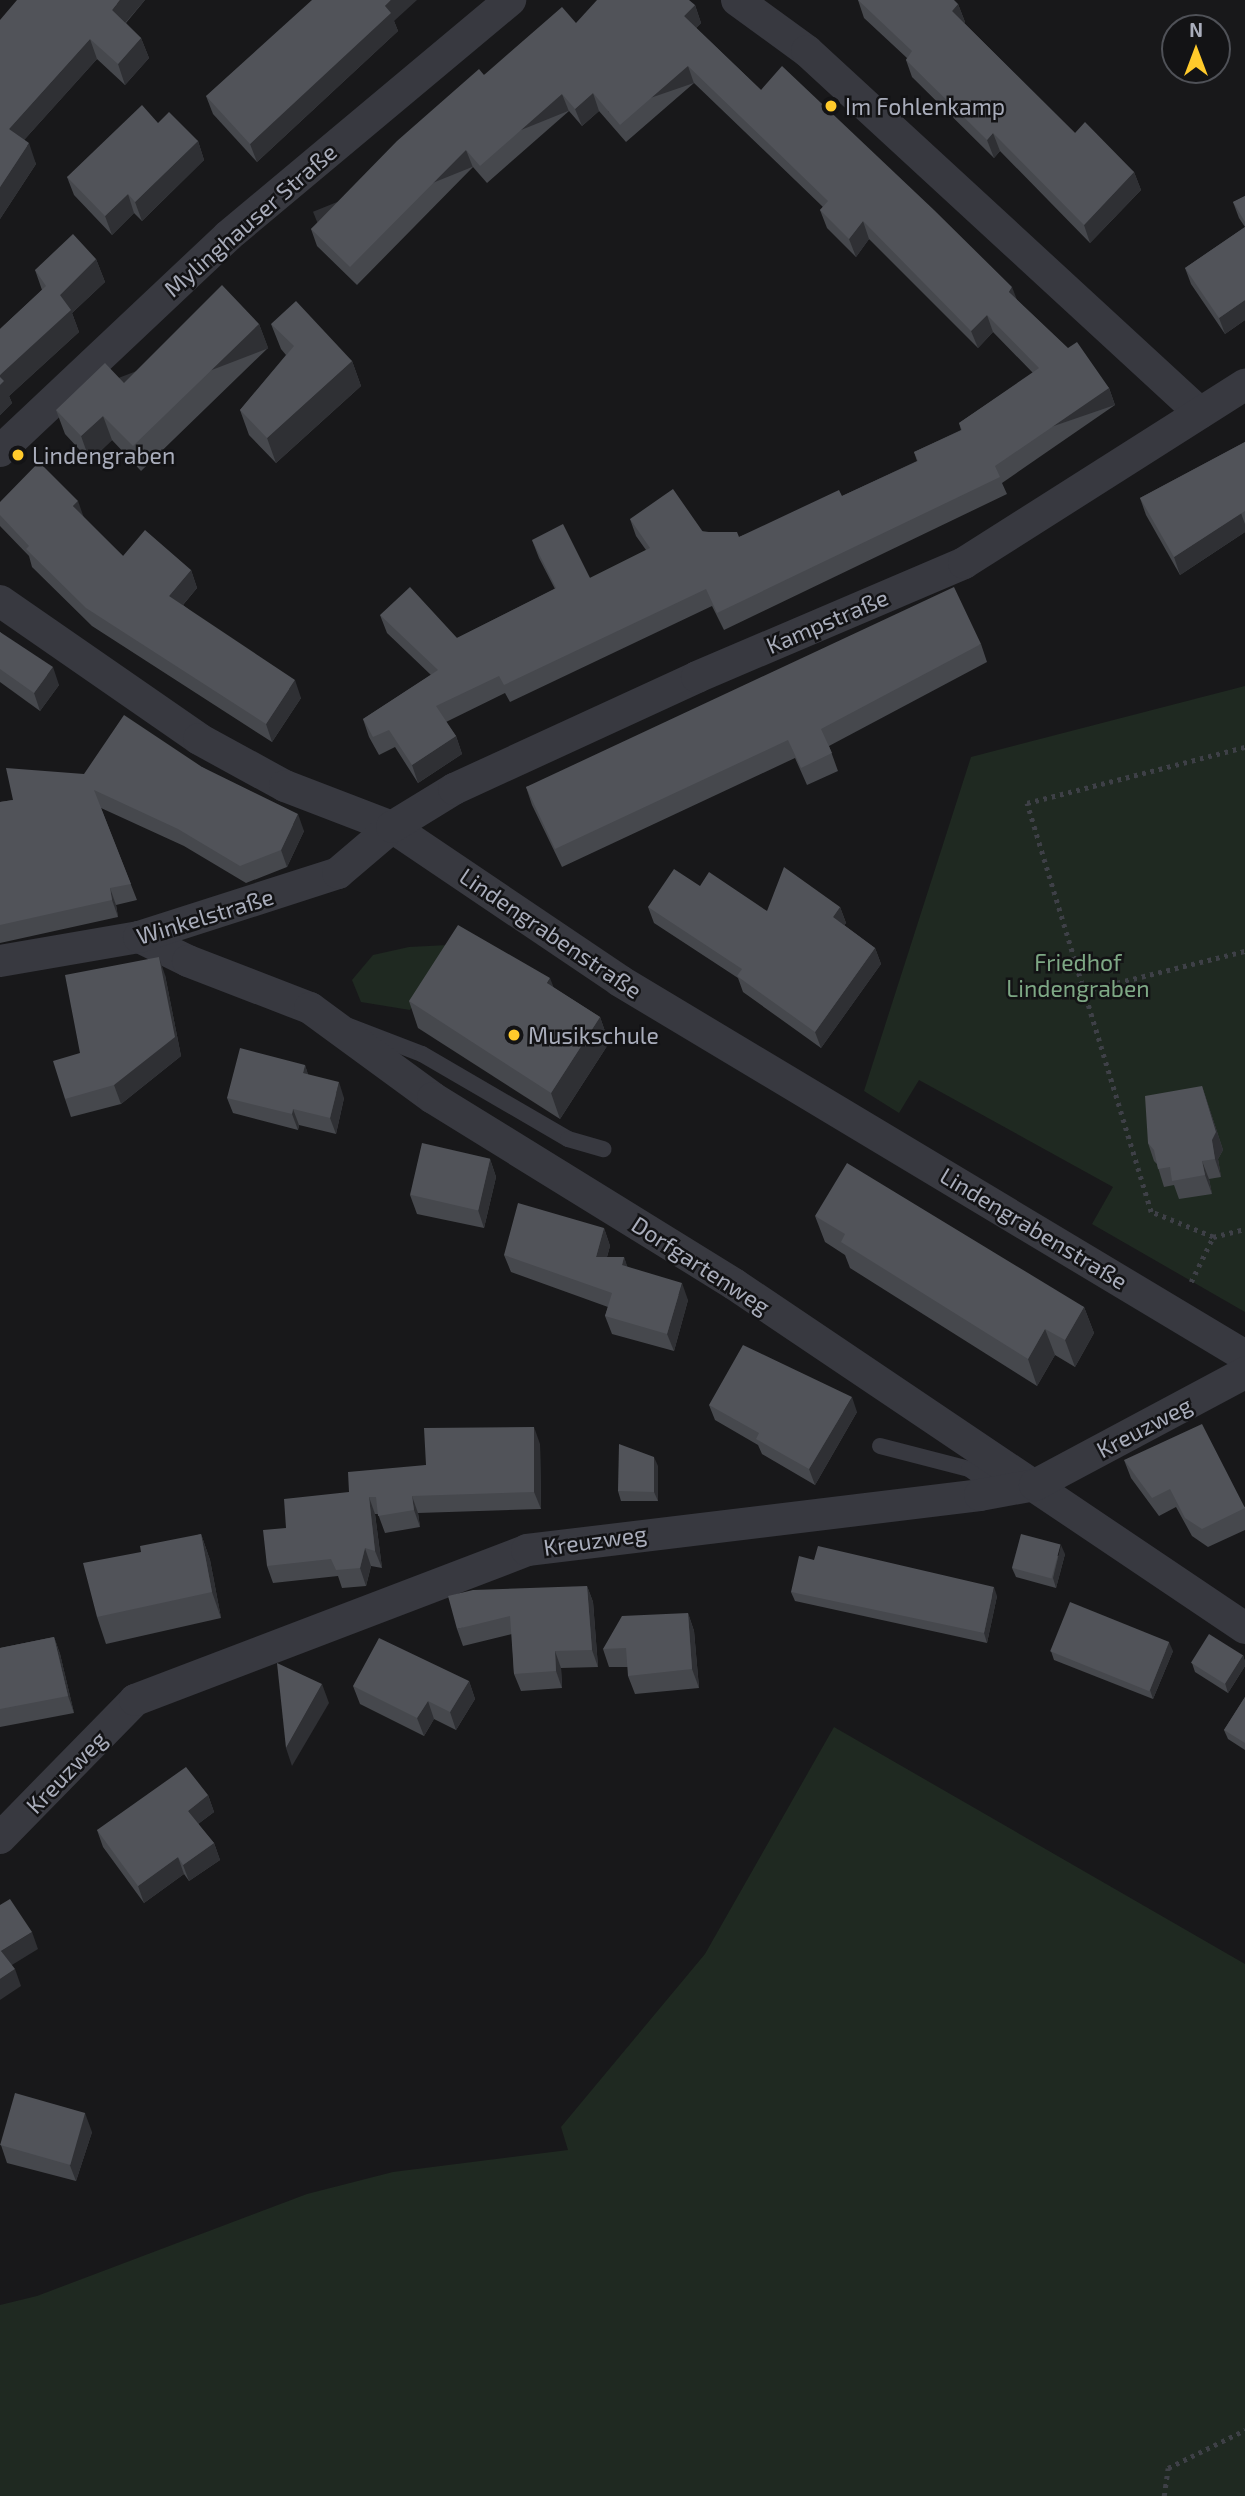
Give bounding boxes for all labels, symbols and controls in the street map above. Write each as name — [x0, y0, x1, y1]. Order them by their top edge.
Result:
north arrow — [1161, 14, 1231, 84]
text: N — [1189, 18, 1203, 41]
place label: Im Fohlenkamp — [845, 92, 1005, 120]
marker: Im Fohlenkamp — [823, 98, 839, 114]
street label: Mylinghauser Straße — [158, 137, 342, 303]
place label: Lindengraben — [32, 441, 175, 469]
marker: Lindengraben — [10, 447, 26, 463]
street label: Kampstraße — [762, 583, 892, 659]
street label: Lindengrabenstraße — [455, 862, 647, 1004]
street label: Winkelstraße — [133, 882, 277, 950]
park label: Friedhof Lindengraben — [1006, 948, 1150, 1002]
place label: Musikschule — [528, 1021, 659, 1049]
marker: Musikschule — [506, 1027, 522, 1043]
street label: Lindengrabenstraße — [935, 1161, 1133, 1295]
street label: Dorfgartenweg — [627, 1210, 775, 1320]
street label: Kreuzweg — [1092, 1390, 1196, 1464]
street label: Kreuzweg — [542, 1519, 648, 1561]
street label: Kreuzweg — [20, 1725, 112, 1819]

